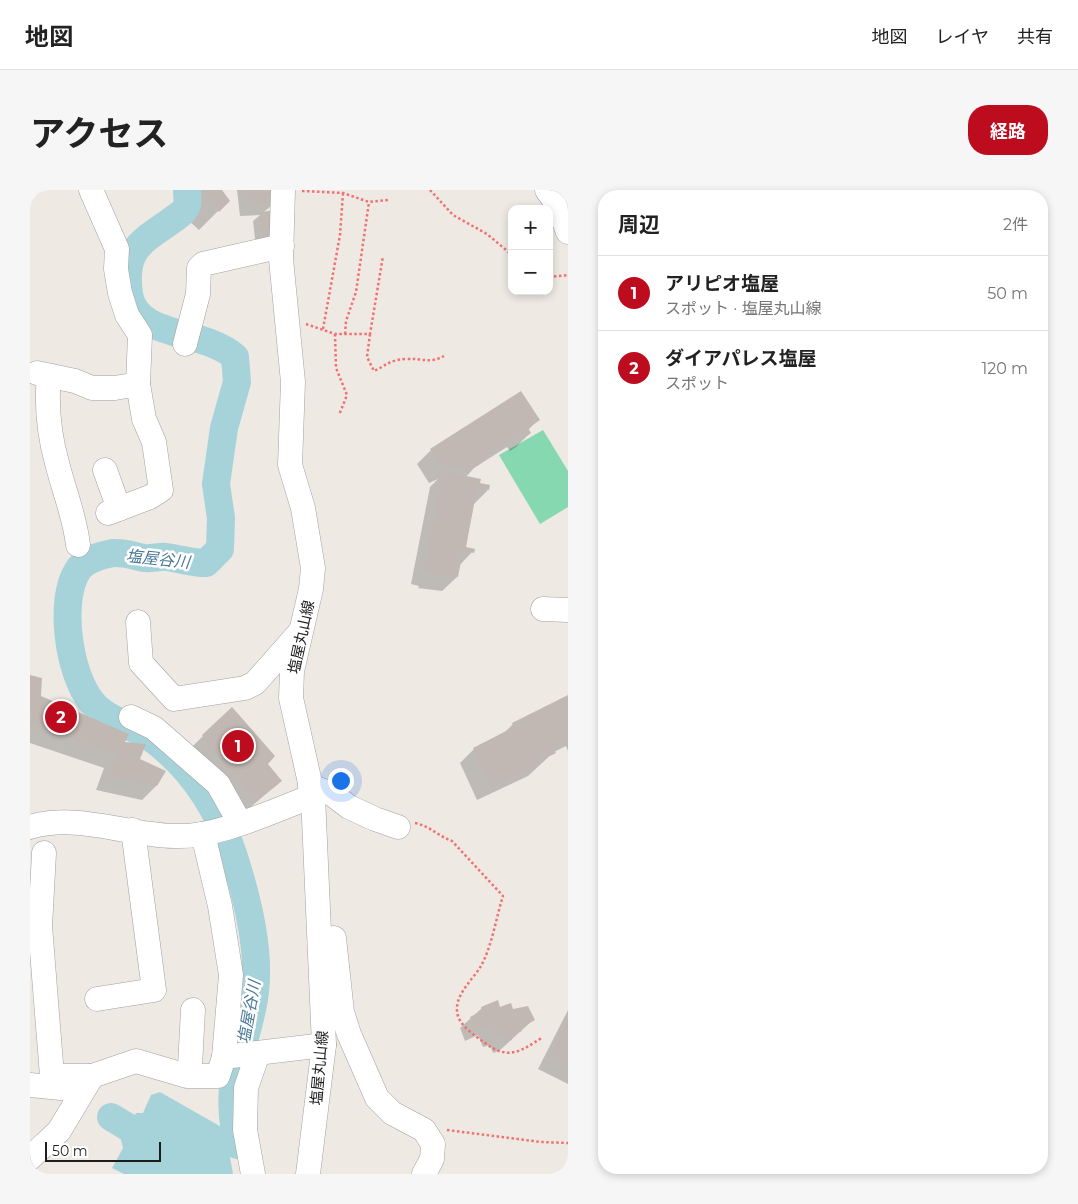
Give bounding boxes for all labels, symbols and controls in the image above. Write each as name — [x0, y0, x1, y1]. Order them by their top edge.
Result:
text: 地図 — [25, 22, 73, 51]
text: 地図 — [872, 26, 908, 48]
text: レイヤ — [936, 26, 989, 48]
text: 共有 — [1017, 26, 1053, 48]
button: 経路 — [968, 105, 1048, 155]
text: アクセス — [30, 112, 168, 155]
map controls — [508, 205, 553, 295]
button: + — [508, 205, 553, 250]
text: 周辺 — [618, 212, 660, 237]
text: 2件 — [1003, 215, 1028, 234]
button: − — [508, 250, 553, 295]
text: アリピオ塩屋 — [665, 272, 779, 295]
text: 1 — [631, 284, 637, 303]
text: 50 m — [987, 284, 1028, 303]
text: スポット · 塩屋丸山線 — [665, 299, 821, 318]
text: ダイアパレス塩屋 — [665, 347, 817, 370]
text: 2 — [629, 359, 639, 378]
text: 120 m — [981, 359, 1028, 378]
text: スポット — [665, 374, 729, 393]
water label: 塩屋谷川 — [125, 546, 193, 572]
street label: 塩屋丸山線 — [284, 598, 318, 676]
pin: 2 — [45, 698, 77, 736]
pin: 1 — [222, 727, 254, 765]
your location — [328, 768, 354, 794]
water label: 塩屋谷川 — [234, 977, 264, 1045]
street label: 塩屋丸山線 — [306, 1030, 332, 1106]
scale bar — [45, 1139, 161, 1162]
text: 50 m — [52, 1142, 88, 1160]

